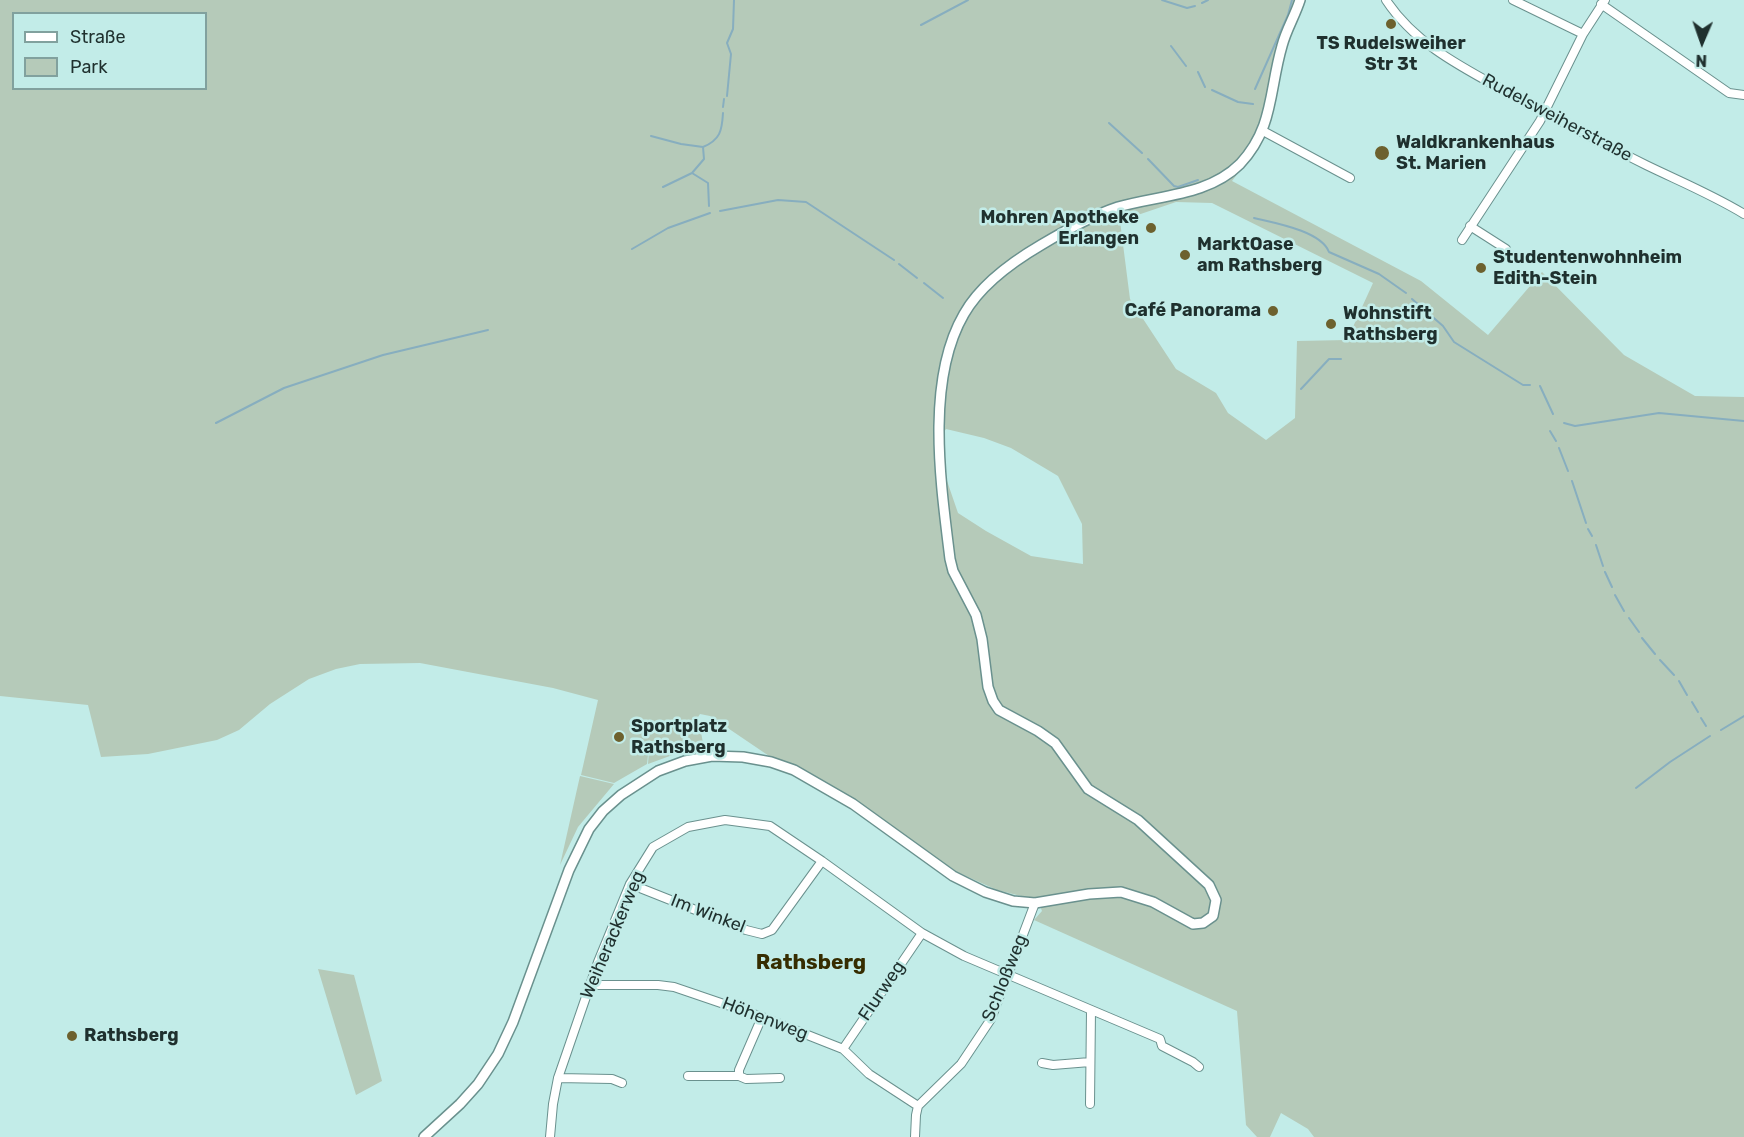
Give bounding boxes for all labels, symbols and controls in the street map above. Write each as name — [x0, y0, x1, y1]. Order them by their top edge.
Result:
legend — [12, 12, 207, 90]
north arrow — [1672, 12, 1732, 72]
marker: TS Rudelsweiher Str 3t — [1384, 17, 1398, 31]
text: Straße — [70, 26, 126, 48]
place label: TS Rudelsweiher Str 3t — [1316, 33, 1466, 76]
text: N — [1695, 51, 1707, 70]
text: Park — [70, 56, 107, 78]
street label: Rudelsweiherstraße — [1478, 69, 1636, 167]
place label: Waldkrankenhaus St. Marien — [1396, 132, 1555, 174]
marker: Waldkrankenhaus St. Marien — [1373, 144, 1391, 162]
place label: Mohren Apotheke Erlangen — [980, 207, 1139, 250]
marker: Mohren Apotheke Erlangen — [1144, 221, 1158, 235]
place label: MarktOase am Rathsberg — [1197, 234, 1323, 276]
place label: Studentenwohnheim Edith-Stein — [1493, 247, 1682, 290]
marker: MarktOase am Rathsberg — [1178, 248, 1192, 262]
marker: Studentenwohnheim Edith-Stein — [1474, 261, 1488, 275]
place label: Café Panorama — [1125, 300, 1261, 322]
place label: Wohnstift Rathsberg — [1343, 303, 1438, 346]
marker: Café Panorama — [1266, 304, 1280, 318]
marker: Wohnstift Rathsberg — [1324, 317, 1338, 331]
place label: Sportplatz Rathsberg — [631, 716, 727, 758]
marker: Sportplatz Rathsberg — [612, 730, 626, 744]
street label: Weiherackerweg — [576, 868, 650, 1002]
street label: Im Winkel — [668, 890, 748, 938]
street label: Schloßweg — [978, 931, 1032, 1025]
district label: Rathsberg — [756, 950, 866, 976]
street label: Flurweg — [854, 957, 910, 1025]
street label: Höhenweg — [719, 993, 811, 1045]
place label: Rathsberg — [84, 1025, 179, 1047]
marker: Rathsberg — [65, 1029, 79, 1043]

